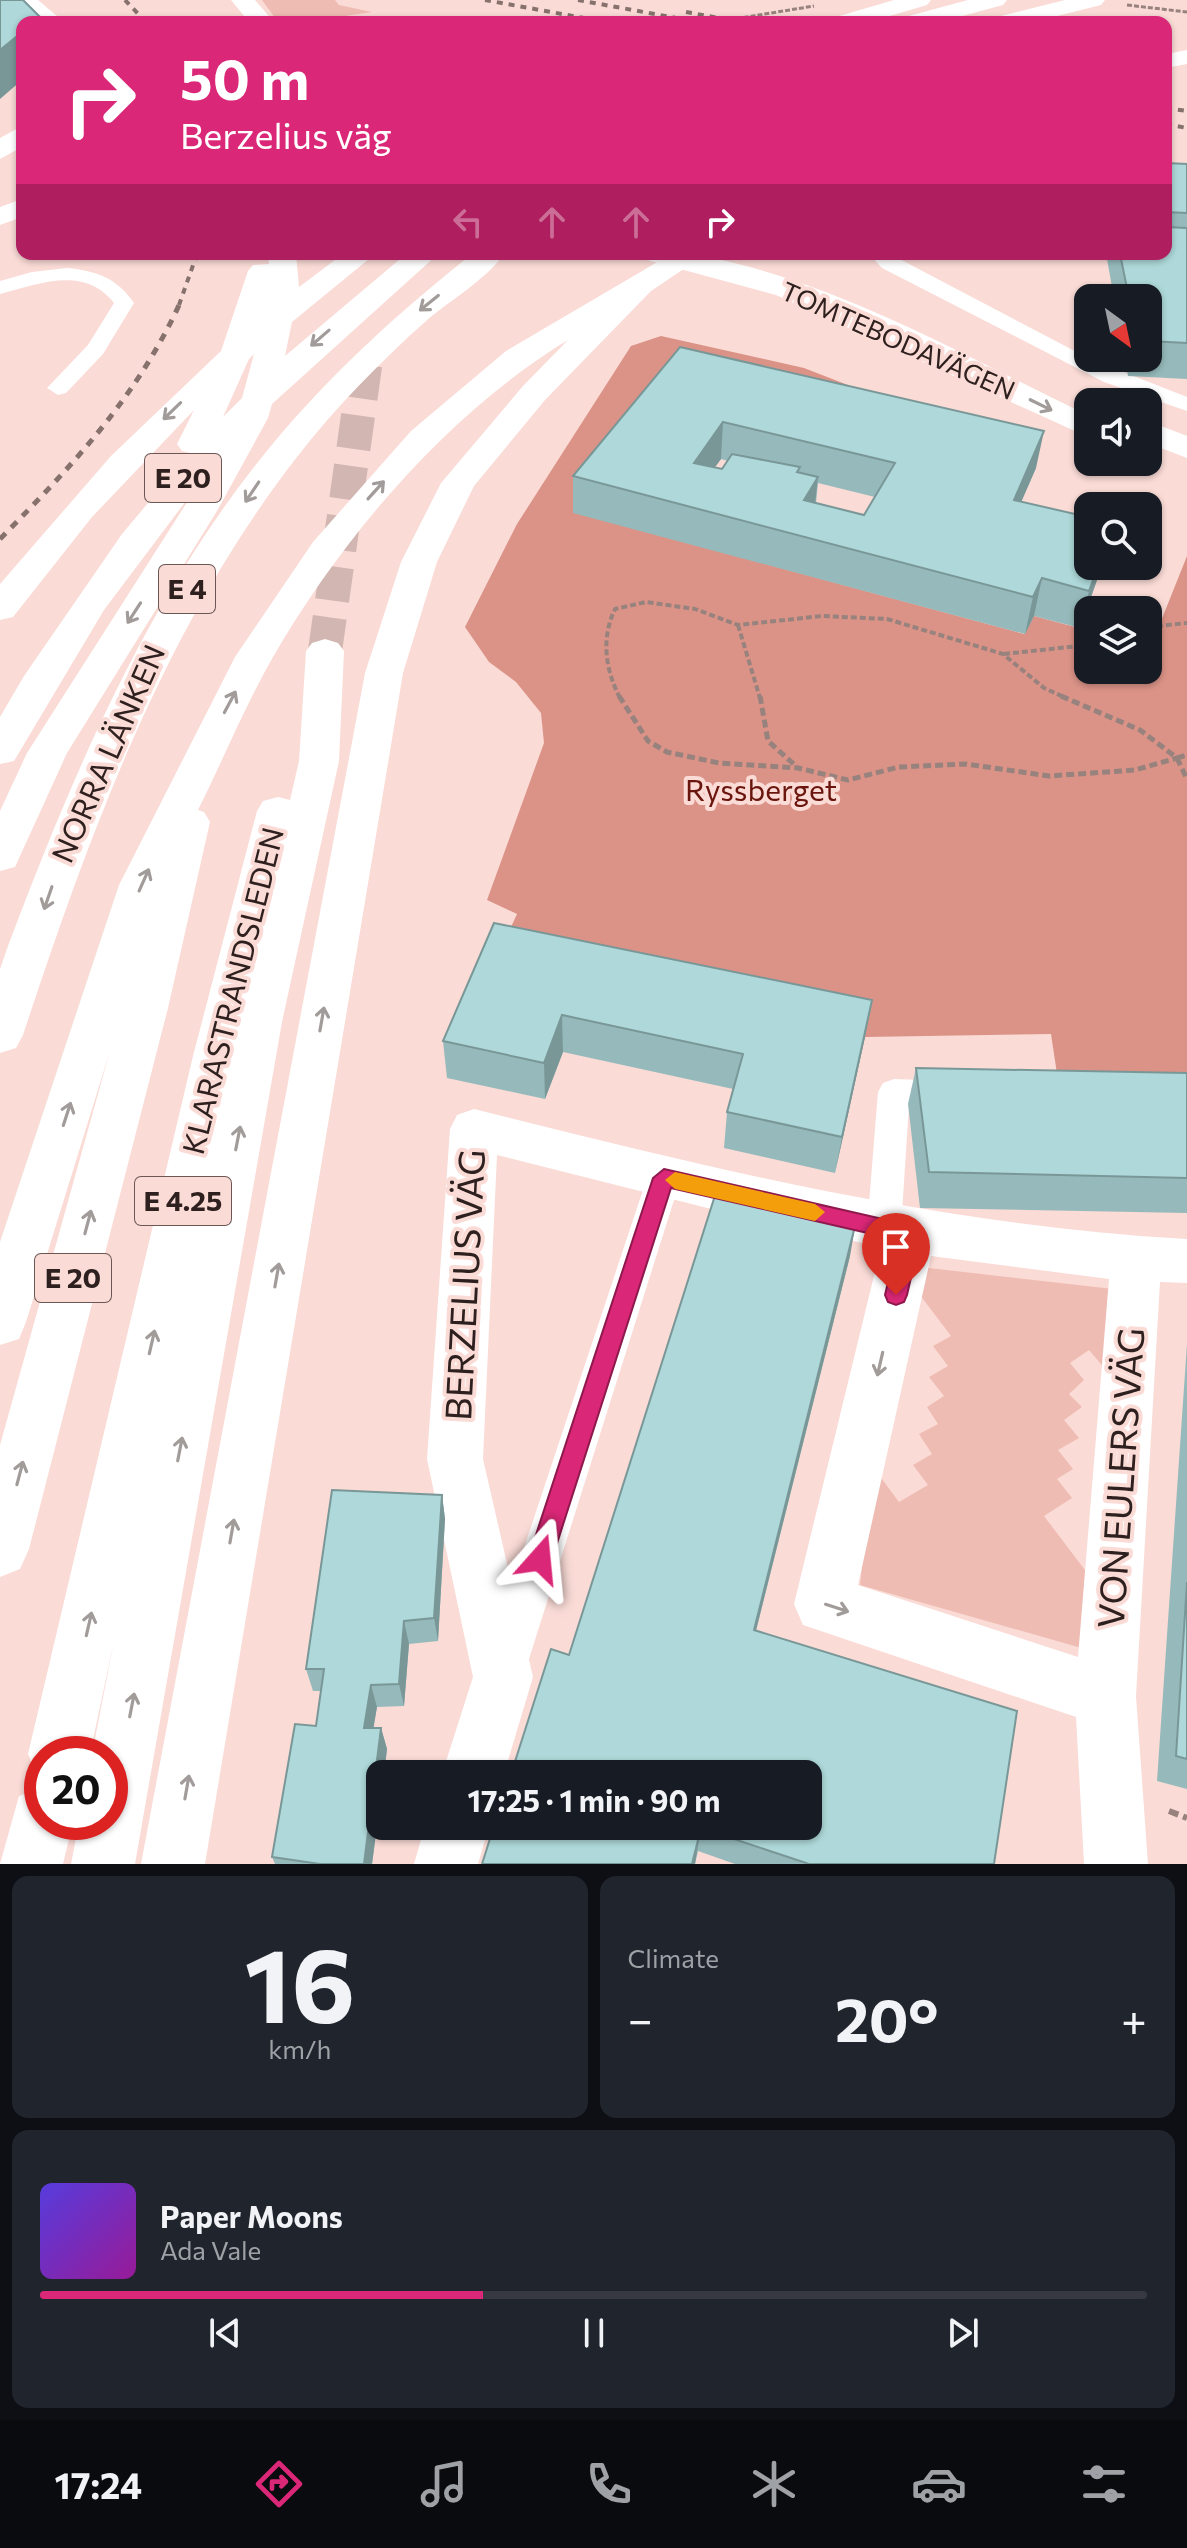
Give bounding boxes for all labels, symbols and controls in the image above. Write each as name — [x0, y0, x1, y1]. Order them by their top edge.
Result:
text: 50 m — [180, 43, 309, 112]
icon: right — [48, 48, 152, 152]
text: Berzelius väg — [180, 112, 392, 156]
icon: left — [446, 200, 490, 244]
icon: ahead — [530, 200, 574, 244]
icon: ahead — [614, 200, 658, 244]
icon: right — [698, 200, 742, 244]
street label: TOMTEBODAVÄGEN — [777, 274, 1020, 405]
north arrow — [1074, 284, 1162, 372]
map controls — [1074, 284, 1162, 684]
one-way arrow — [420, 294, 440, 312]
one-way arrow — [310, 329, 330, 347]
button: sound — [1074, 388, 1162, 476]
one-way arrow — [1029, 398, 1053, 413]
one-way arrow — [163, 401, 182, 420]
road number: E 20 — [145, 454, 221, 502]
one-way arrow — [367, 480, 385, 500]
one-way arrow — [244, 481, 260, 503]
button: search — [1074, 492, 1162, 580]
road number: E 4 — [159, 565, 215, 613]
button: layers — [1074, 596, 1162, 684]
one-way arrow — [126, 602, 143, 624]
street label: NORRA LÄNKEN — [42, 638, 171, 868]
one-way arrow — [222, 690, 238, 714]
park label: Ryssberget — [685, 770, 837, 807]
street label: KLARASTRANDSLEDEN — [173, 823, 290, 1158]
one-way arrow — [137, 868, 152, 893]
one-way arrow — [39, 885, 54, 910]
one-way arrow — [316, 1007, 331, 1032]
one-way arrow — [60, 1102, 75, 1128]
one-way arrow — [231, 1126, 246, 1152]
street label: BERZELIUS VÄG — [434, 1148, 492, 1422]
road number: E 4.25 — [135, 1177, 231, 1225]
one-way arrow — [81, 1210, 96, 1236]
pin — [862, 1213, 930, 1295]
icon: arrive — [874, 1225, 918, 1269]
road number: E 20 — [35, 1254, 111, 1302]
one-way arrow — [271, 1263, 286, 1288]
street label: VON EULERS VÄG — [1087, 1326, 1151, 1630]
one-way arrow — [145, 1330, 160, 1356]
one-way arrow — [872, 1351, 887, 1377]
one-way arrow — [173, 1437, 188, 1462]
one-way arrow — [14, 1461, 29, 1487]
position arrow — [498, 1517, 582, 1601]
one-way arrow — [225, 1519, 240, 1544]
one-way arrow — [825, 1602, 850, 1617]
one-way arrow — [82, 1611, 97, 1637]
one-way arrow — [126, 1692, 141, 1718]
speed limit sign: 20 — [24, 1736, 128, 1840]
one-way arrow — [180, 1775, 195, 1800]
text: 17:25 · 1 min · 90 m — [468, 1781, 720, 1818]
text: 16 — [244, 1917, 355, 2044]
text: Climate — [628, 1942, 719, 1973]
text: 20° — [835, 1981, 939, 2054]
text: − — [628, 1991, 653, 2045]
text: + — [1121, 1991, 1147, 2045]
text: km/h — [268, 2033, 331, 2064]
text: Paper Moons — [160, 2197, 343, 2234]
text: Ada Vale — [160, 2234, 261, 2265]
icon: previous — [203, 2311, 247, 2355]
icon: pause — [572, 2311, 616, 2355]
icon: next — [941, 2311, 985, 2355]
icon: directions — [251, 2456, 307, 2512]
icon: music — [416, 2456, 472, 2512]
icon: phone — [581, 2456, 637, 2512]
icon: climate — [746, 2456, 802, 2512]
icon: car — [911, 2456, 967, 2512]
icon: filters — [1076, 2456, 1132, 2512]
text: 17:24 — [55, 2462, 142, 2506]

